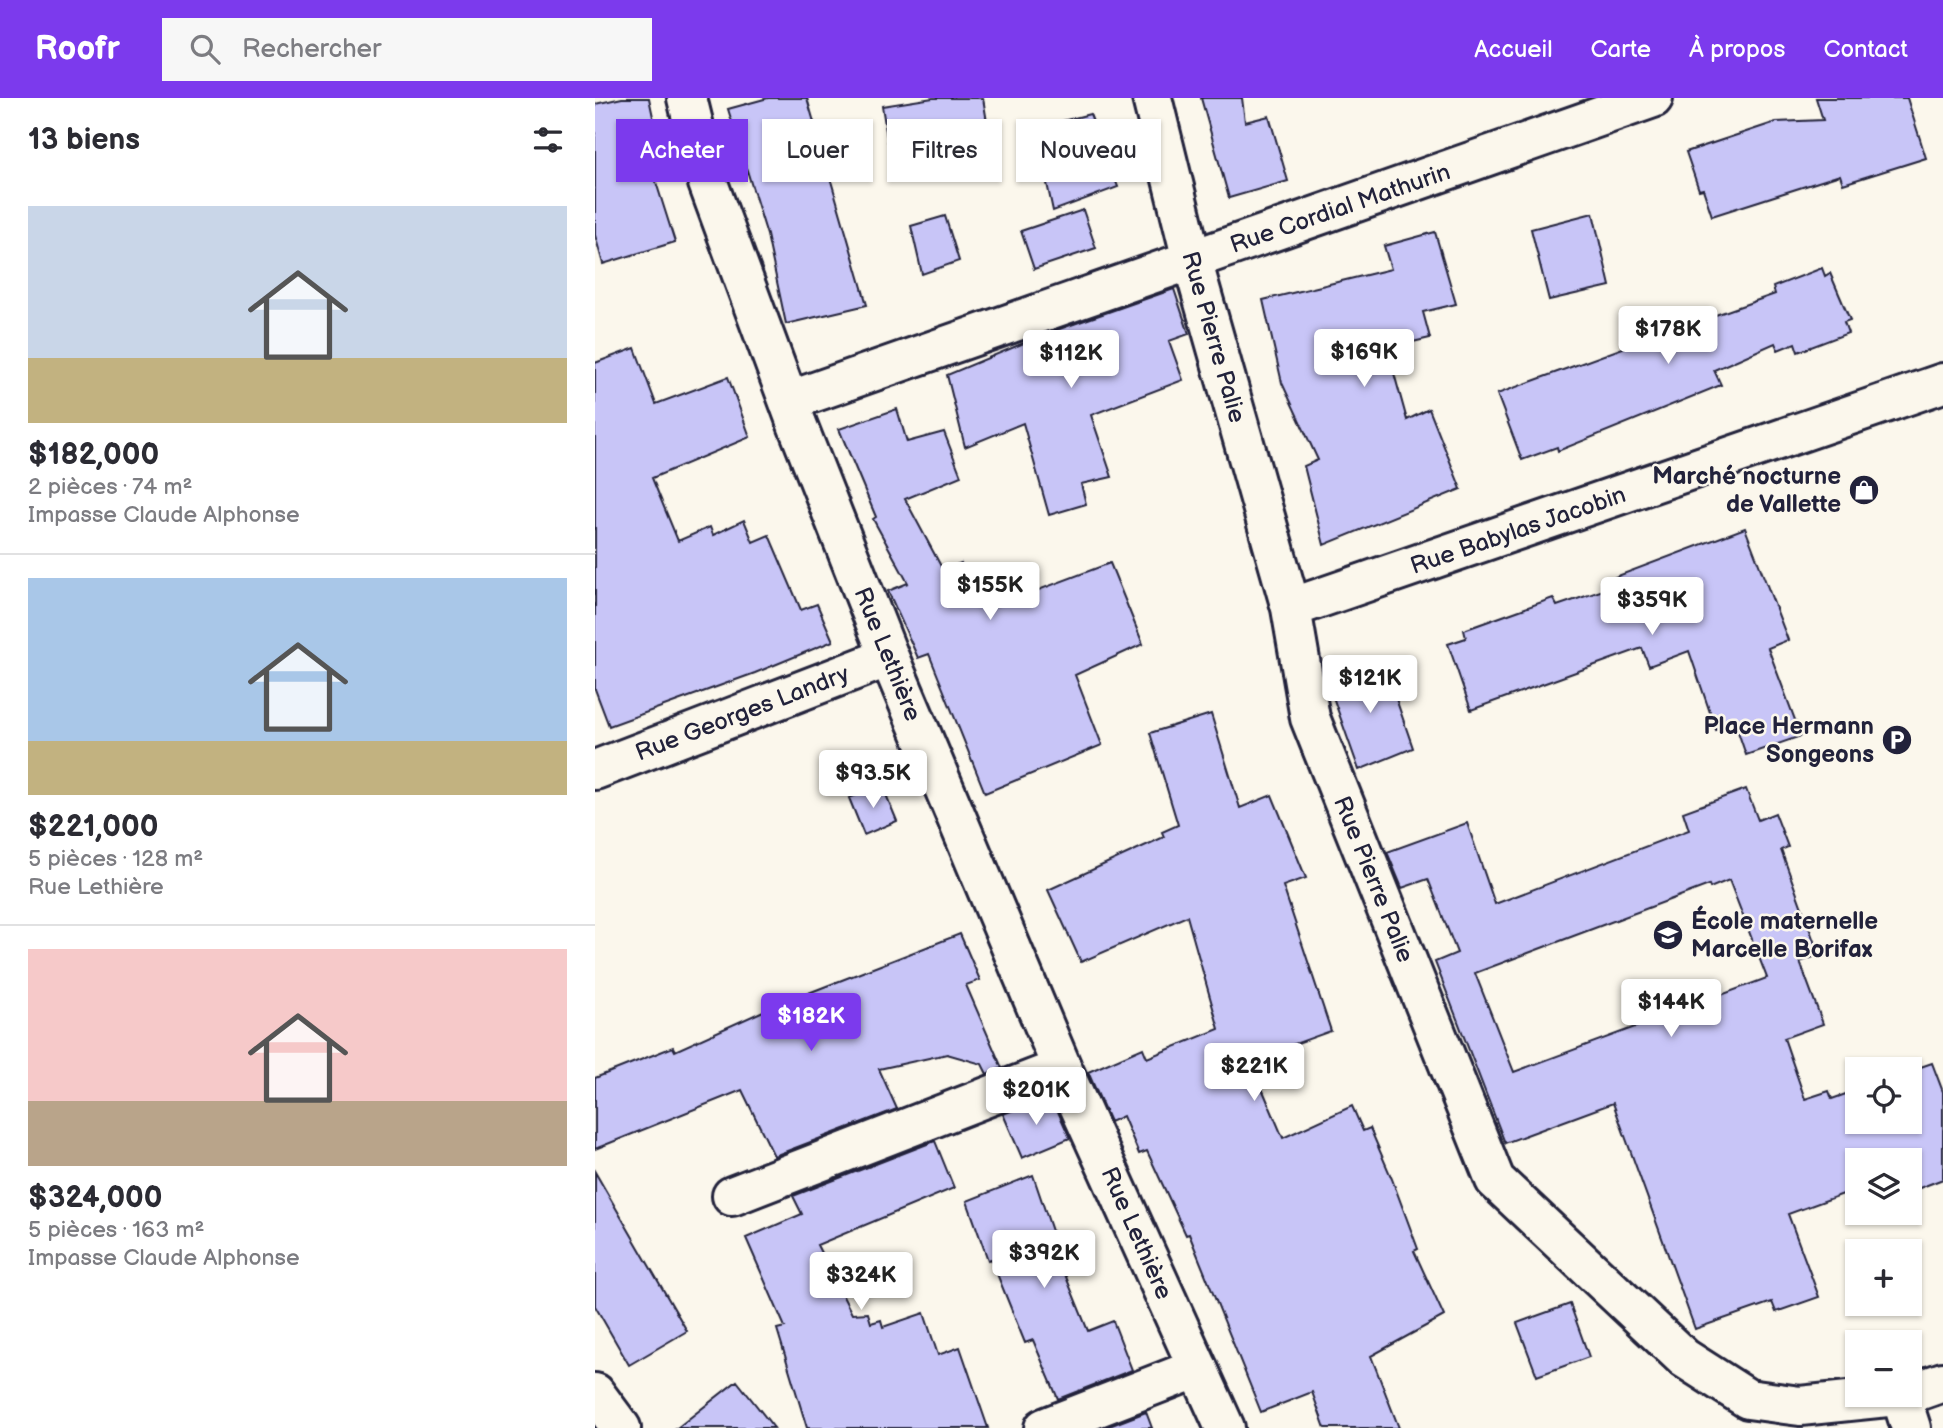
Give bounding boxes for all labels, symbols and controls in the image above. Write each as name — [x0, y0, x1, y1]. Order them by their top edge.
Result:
search box — [162, 18, 652, 81]
text: Roofr — [35, 29, 120, 69]
icon: search — [186, 30, 224, 68]
text: Rechercher — [242, 34, 381, 65]
text: Accueil — [1474, 35, 1553, 64]
text: Carte — [1591, 35, 1651, 64]
text: À propos — [1689, 35, 1785, 64]
text: Contact — [1823, 35, 1908, 64]
chip: Acheter — [616, 119, 748, 182]
chip: Louer — [762, 119, 873, 182]
chip: Filtres — [887, 119, 1002, 182]
chip: Nouveau — [1016, 119, 1161, 182]
icon: filters — [529, 121, 567, 159]
text: 13 biens — [28, 122, 140, 158]
street label: Rue Cordial Mathurin — [1226, 157, 1454, 260]
street label: Rue Pierre Palie — [1175, 248, 1252, 426]
icon: home — [235, 252, 361, 378]
pin: $178K — [1619, 306, 1717, 366]
text: $178K — [1635, 315, 1702, 343]
pin: $112K — [1022, 330, 1120, 390]
pin: $169K — [1315, 330, 1413, 389]
text: $169K — [1330, 338, 1398, 366]
text: $112K — [1039, 339, 1103, 367]
text: $182,000 — [28, 437, 159, 473]
place label: Marché nocturne de Vallette — [1652, 462, 1841, 519]
text: 2 pièces · 74 m² — [28, 473, 193, 501]
shop icon: Marché nocturne de Vallette — [1847, 473, 1881, 507]
street label: Rue Babylas Jacobin — [1407, 480, 1630, 581]
text: Impasse Claude Alphonse — [28, 501, 300, 529]
pin: $155K — [941, 562, 1039, 622]
text: $155K — [956, 571, 1024, 599]
pin: $359K — [1603, 578, 1701, 637]
street label: Rue Lethière — [848, 583, 927, 725]
text: $359K — [1617, 586, 1687, 614]
icon: home — [235, 624, 361, 750]
pin: $121K — [1321, 656, 1419, 715]
street label: Rue Georges Landry — [631, 659, 853, 768]
text: $121K — [1338, 664, 1402, 692]
place label: Place Hermann Songeons — [1704, 712, 1874, 769]
parking icon: Place Hermann Songeons — [1880, 723, 1914, 757]
pin: $93.5K — [816, 750, 930, 810]
text: $93.5K — [835, 759, 911, 787]
street label: Rue Pierre Palie — [1327, 792, 1420, 966]
text: $221,000 — [28, 809, 158, 845]
text: 5 pièces · 128 m² — [28, 845, 203, 873]
text: Rue Lethière — [28, 873, 164, 901]
place label: École maternelle Marcelle Borifax — [1691, 905, 1878, 964]
school or university icon: École maternelle Marcelle Borifax — [1651, 918, 1685, 952]
pin: $144K — [1622, 979, 1720, 1039]
text: $144K — [1637, 988, 1705, 1016]
pin: $182K — [762, 993, 860, 1053]
icon: home — [235, 995, 361, 1121]
text: $182K — [777, 1002, 845, 1030]
pin: $221K — [1205, 1044, 1303, 1103]
text: $221K — [1220, 1052, 1288, 1080]
map controls — [1845, 1057, 1922, 1407]
button: locate — [1845, 1057, 1922, 1134]
pin: $201K — [987, 1068, 1085, 1127]
text: $201K — [1002, 1076, 1070, 1104]
button: layers — [1845, 1148, 1922, 1225]
street label: Rue Lethière — [1095, 1163, 1179, 1304]
text: $324,000 — [28, 1180, 163, 1216]
text: 5 pièces · 163 m² — [28, 1216, 204, 1244]
pin: $392K — [995, 1230, 1093, 1290]
text: $392K — [1008, 1239, 1080, 1267]
button: + — [1845, 1239, 1922, 1316]
text: Impasse Claude Alphonse — [28, 1244, 300, 1272]
pin: $324K — [812, 1252, 910, 1312]
text: $324K — [826, 1261, 896, 1289]
button: − — [1845, 1330, 1922, 1407]

